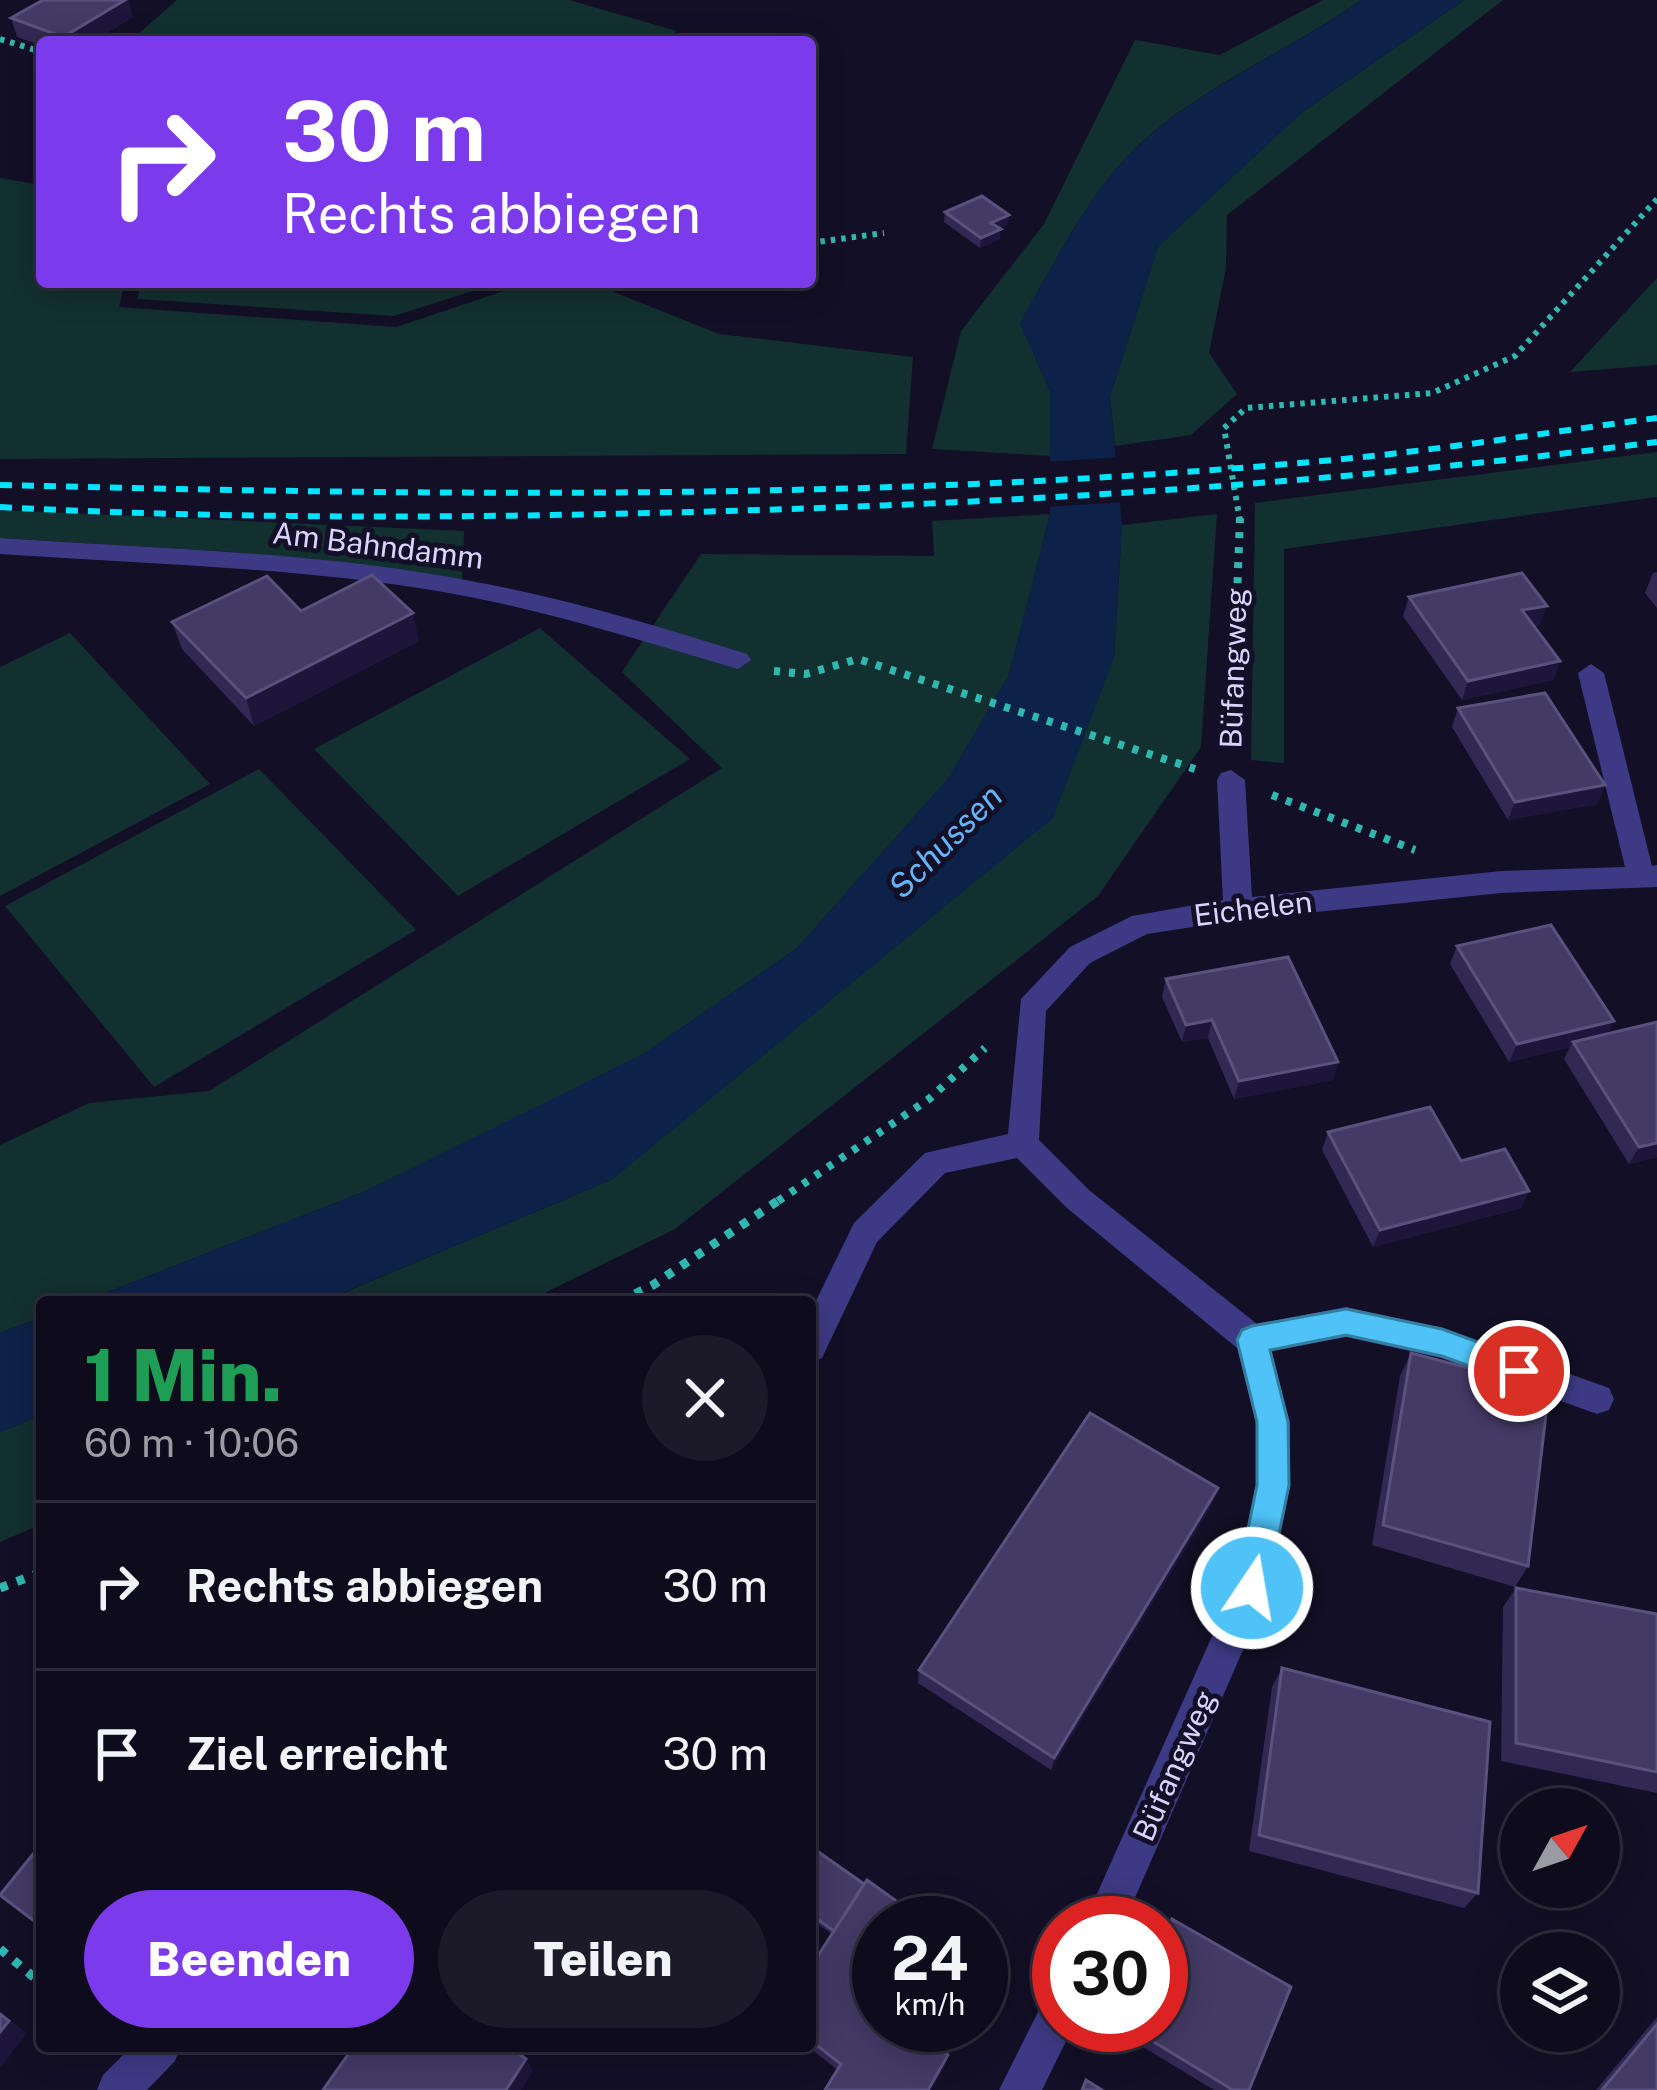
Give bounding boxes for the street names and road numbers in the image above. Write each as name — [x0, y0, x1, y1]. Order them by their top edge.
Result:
street label: Am Bahndamm — [271, 514, 486, 576]
street label: Büfangweg — [1212, 587, 1254, 749]
street label: Eichelen — [1192, 883, 1314, 933]
street label: Büfangweg — [1125, 1685, 1223, 1846]

